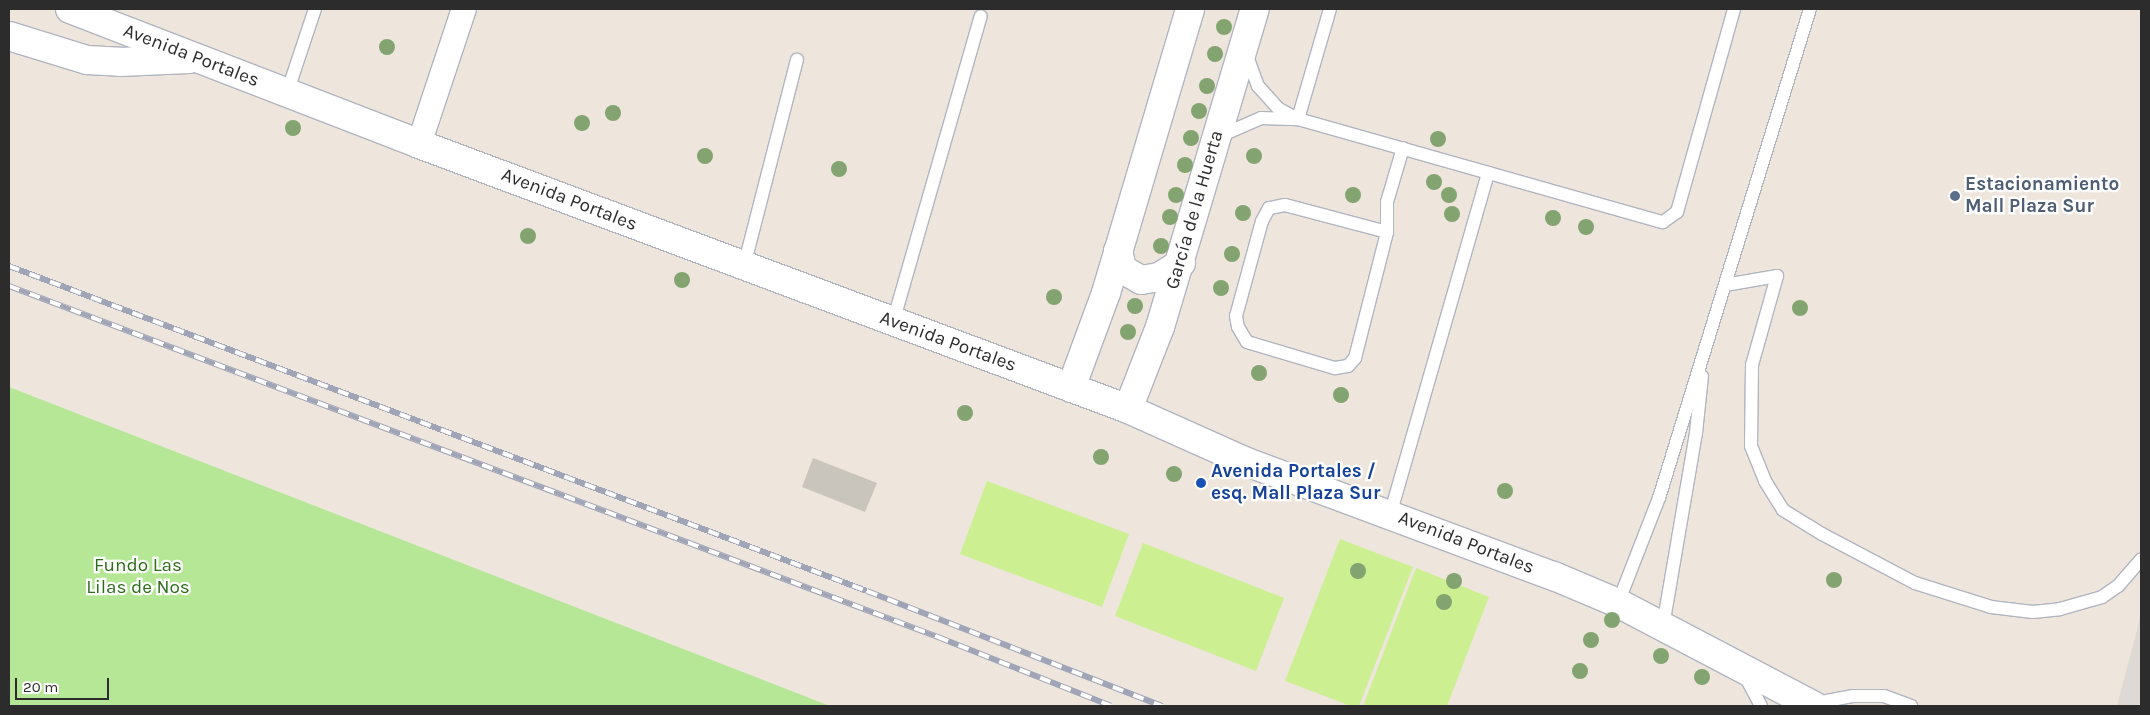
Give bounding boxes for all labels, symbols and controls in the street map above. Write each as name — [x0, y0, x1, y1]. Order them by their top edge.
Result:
street label: Avenida Portales — [120, 20, 262, 92]
street label: García de la Huerta — [1161, 128, 1229, 292]
street label: Avenida Portales — [498, 164, 640, 236]
place label: Estacionamiento Mall Plaza Sur — [1965, 174, 2119, 218]
marker: Estacionamiento Mall Plaza Sur — [1949, 190, 1961, 202]
street label: Avenida Portales — [877, 307, 1019, 377]
place label: Avenida Portales / esq. Mall Plaza Sur — [1211, 461, 1380, 505]
marker: Avenida Portales / esq. Mall Plaza Sur — [1195, 477, 1207, 489]
street label: Avenida Portales — [1395, 507, 1537, 579]
park label: Fundo Las Lilas de Nos — [86, 555, 190, 599]
scale bar — [18, 668, 111, 700]
text: 20 m — [23, 678, 58, 696]

